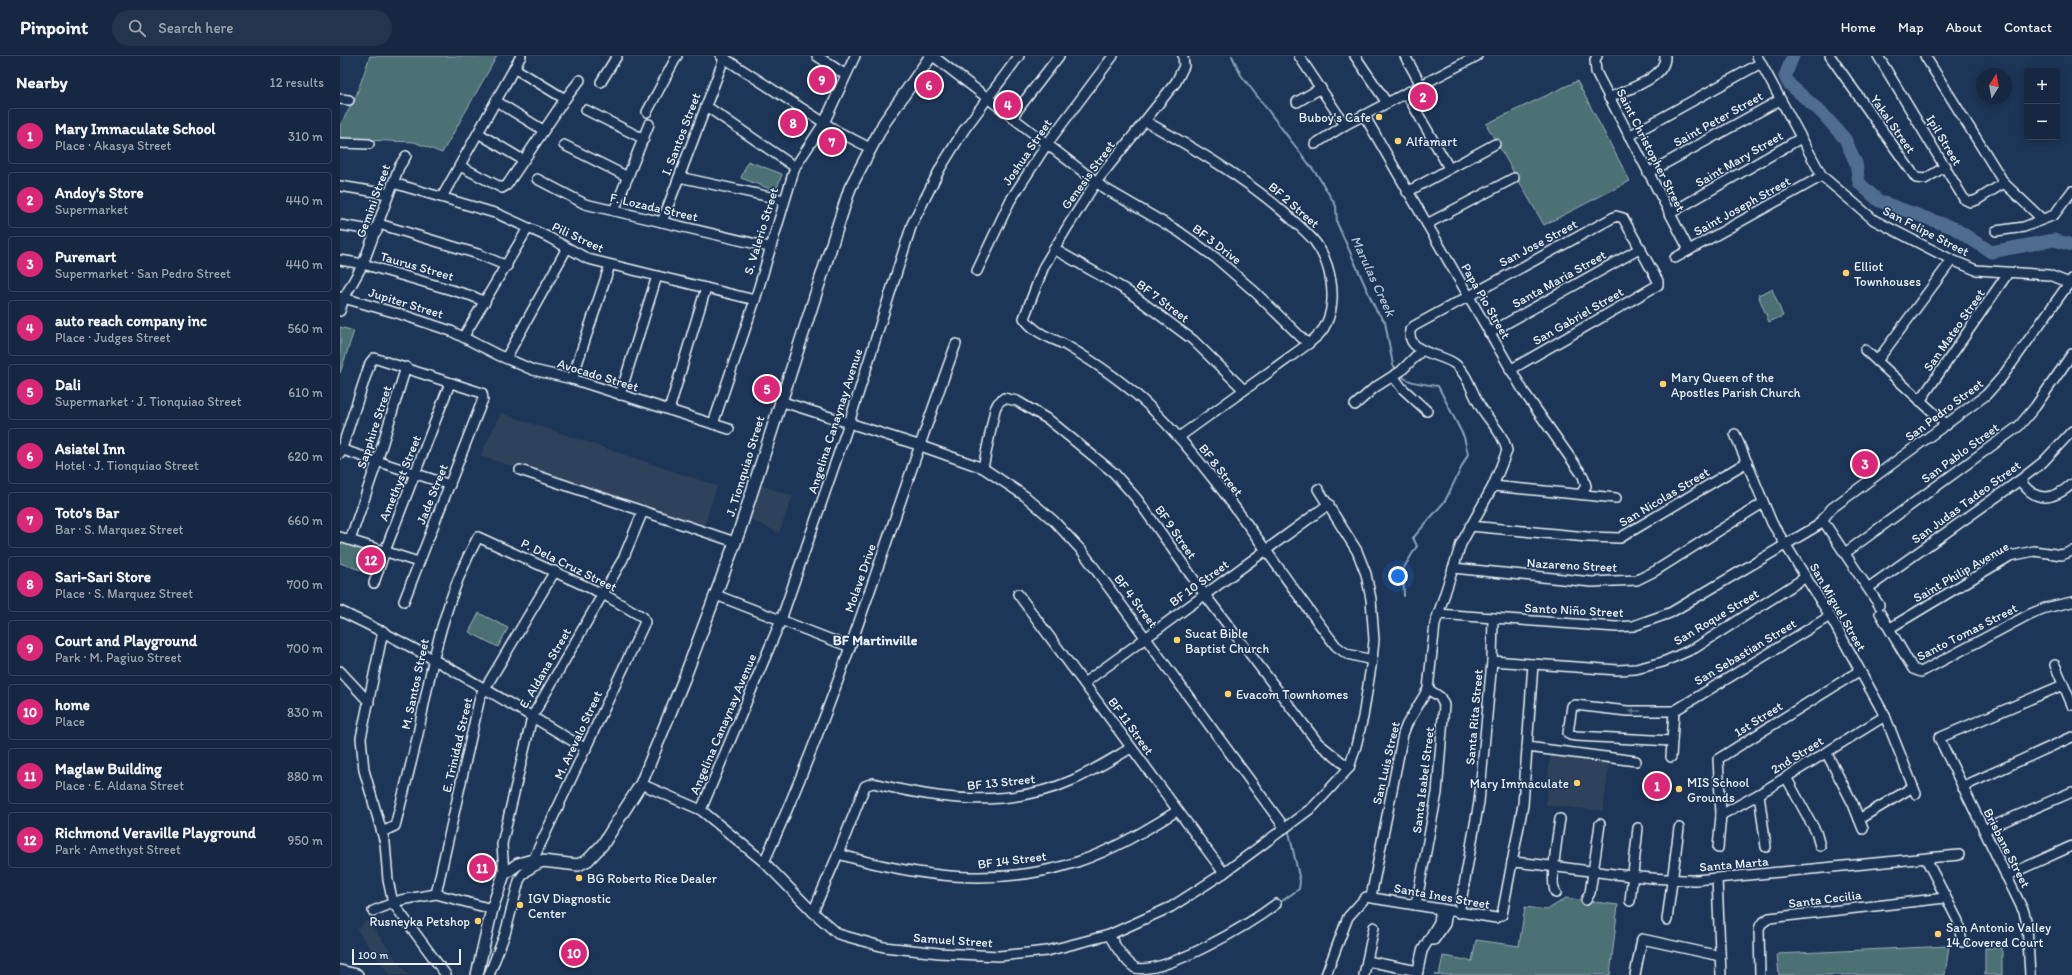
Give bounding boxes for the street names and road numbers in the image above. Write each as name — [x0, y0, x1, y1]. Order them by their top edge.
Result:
street label: Saint Christopher Street — [1613, 86, 1689, 214]
street label: Saint Peter Street — [1671, 88, 1765, 150]
street label: I. Santos Street — [658, 91, 704, 177]
street label: Yakal Street — [1867, 92, 1919, 156]
street label: Ipil Street — [1923, 112, 1965, 168]
street label: Joshua Street — [999, 116, 1055, 188]
street label: Saint Mary Street — [1693, 128, 1786, 190]
street label: Genesis Street — [1058, 138, 1118, 212]
street label: Gemini Street — [353, 162, 393, 240]
street label: Saint Joseph Street — [1691, 173, 1793, 239]
street label: BF 2 Street — [1266, 179, 1322, 231]
street label: S. Valerio Street — [741, 186, 781, 276]
street label: F. Lozada Street — [609, 190, 699, 224]
street label: San Felipe Street — [1880, 203, 1972, 259]
street label: San Jose Street — [1496, 216, 1580, 270]
street label: Pili Street — [550, 219, 606, 256]
street label: BF 3 Drive — [1190, 221, 1244, 267]
street label: Santa Maria Street — [1509, 247, 1609, 311]
street label: Taurus Street — [379, 248, 456, 284]
street label: Papa Pio Street — [1458, 261, 1514, 342]
street label: BF 7 Street — [1134, 276, 1192, 326]
street label: San Gabriel Street — [1530, 284, 1626, 348]
street label: Jupiter Street — [367, 285, 445, 321]
street label: San Mateo Street — [1920, 286, 1988, 374]
street label: Angelina Canaynay Avenue — [804, 347, 866, 495]
street label: Avocado Street — [556, 356, 640, 394]
street label: San Pedro Street — [1902, 376, 1986, 444]
street label: Sapphire Street — [353, 383, 395, 470]
street label: J. Tionquiao Street — [723, 414, 767, 518]
street label: San Pablo Street — [1918, 420, 2002, 486]
street label: Amethyst Street — [376, 433, 424, 523]
street label: BF 8 Street — [1196, 441, 1246, 499]
street label: San Judas Tadeo Street — [1908, 457, 2024, 547]
street label: Jade Street — [413, 462, 451, 526]
street label: San Nicolas Street — [1616, 464, 1712, 530]
street label: BF 9 Street — [1152, 502, 1200, 562]
street label: P. Dela Cruz Street — [519, 535, 619, 595]
street label: Saint Philip Avenue — [1911, 539, 2011, 605]
street label: Molave Drive — [841, 542, 879, 614]
street label: Nazareno Street — [1526, 555, 1618, 575]
street label: BF 10 Street — [1167, 556, 1232, 609]
street label: San Miguel Street — [1807, 560, 1869, 654]
street label: BF 4 Street — [1111, 571, 1161, 631]
street label: San Roque Street — [1671, 586, 1761, 648]
street label: Santo Niño Street — [1524, 600, 1624, 620]
street label: Santo Tomas Street — [1914, 600, 2020, 664]
street label: San Sebastian Street — [1691, 616, 1799, 688]
street label: E. Aldana Street — [516, 625, 574, 711]
street label: M. Santos Street — [398, 637, 432, 731]
street label: Angelina Canaynay Avenue — [687, 651, 759, 797]
street label: Santa Rita Street — [1462, 668, 1486, 765]
street label: M. Arevalo Street — [551, 688, 605, 782]
street label: BF 11 Street — [1105, 694, 1157, 758]
street label: E. Trinidad Street — [439, 696, 475, 794]
street label: 1st Street — [1731, 698, 1785, 740]
street label: San Luis Street — [1369, 720, 1403, 806]
street label: Santa Isabel Street — [1409, 726, 1437, 834]
street label: 2nd Street — [1768, 733, 1826, 777]
street label: BF 13 Street — [966, 771, 1036, 793]
street label: Brisbane Street — [1981, 806, 2033, 890]
street label: BF 14 Street — [977, 848, 1047, 872]
street label: Santa Marta — [1699, 853, 1770, 875]
street label: Santa Ines Street — [1393, 880, 1491, 912]
street label: Santa Cecilia — [1788, 887, 1863, 911]
street label: Samuel Street — [913, 930, 993, 950]

